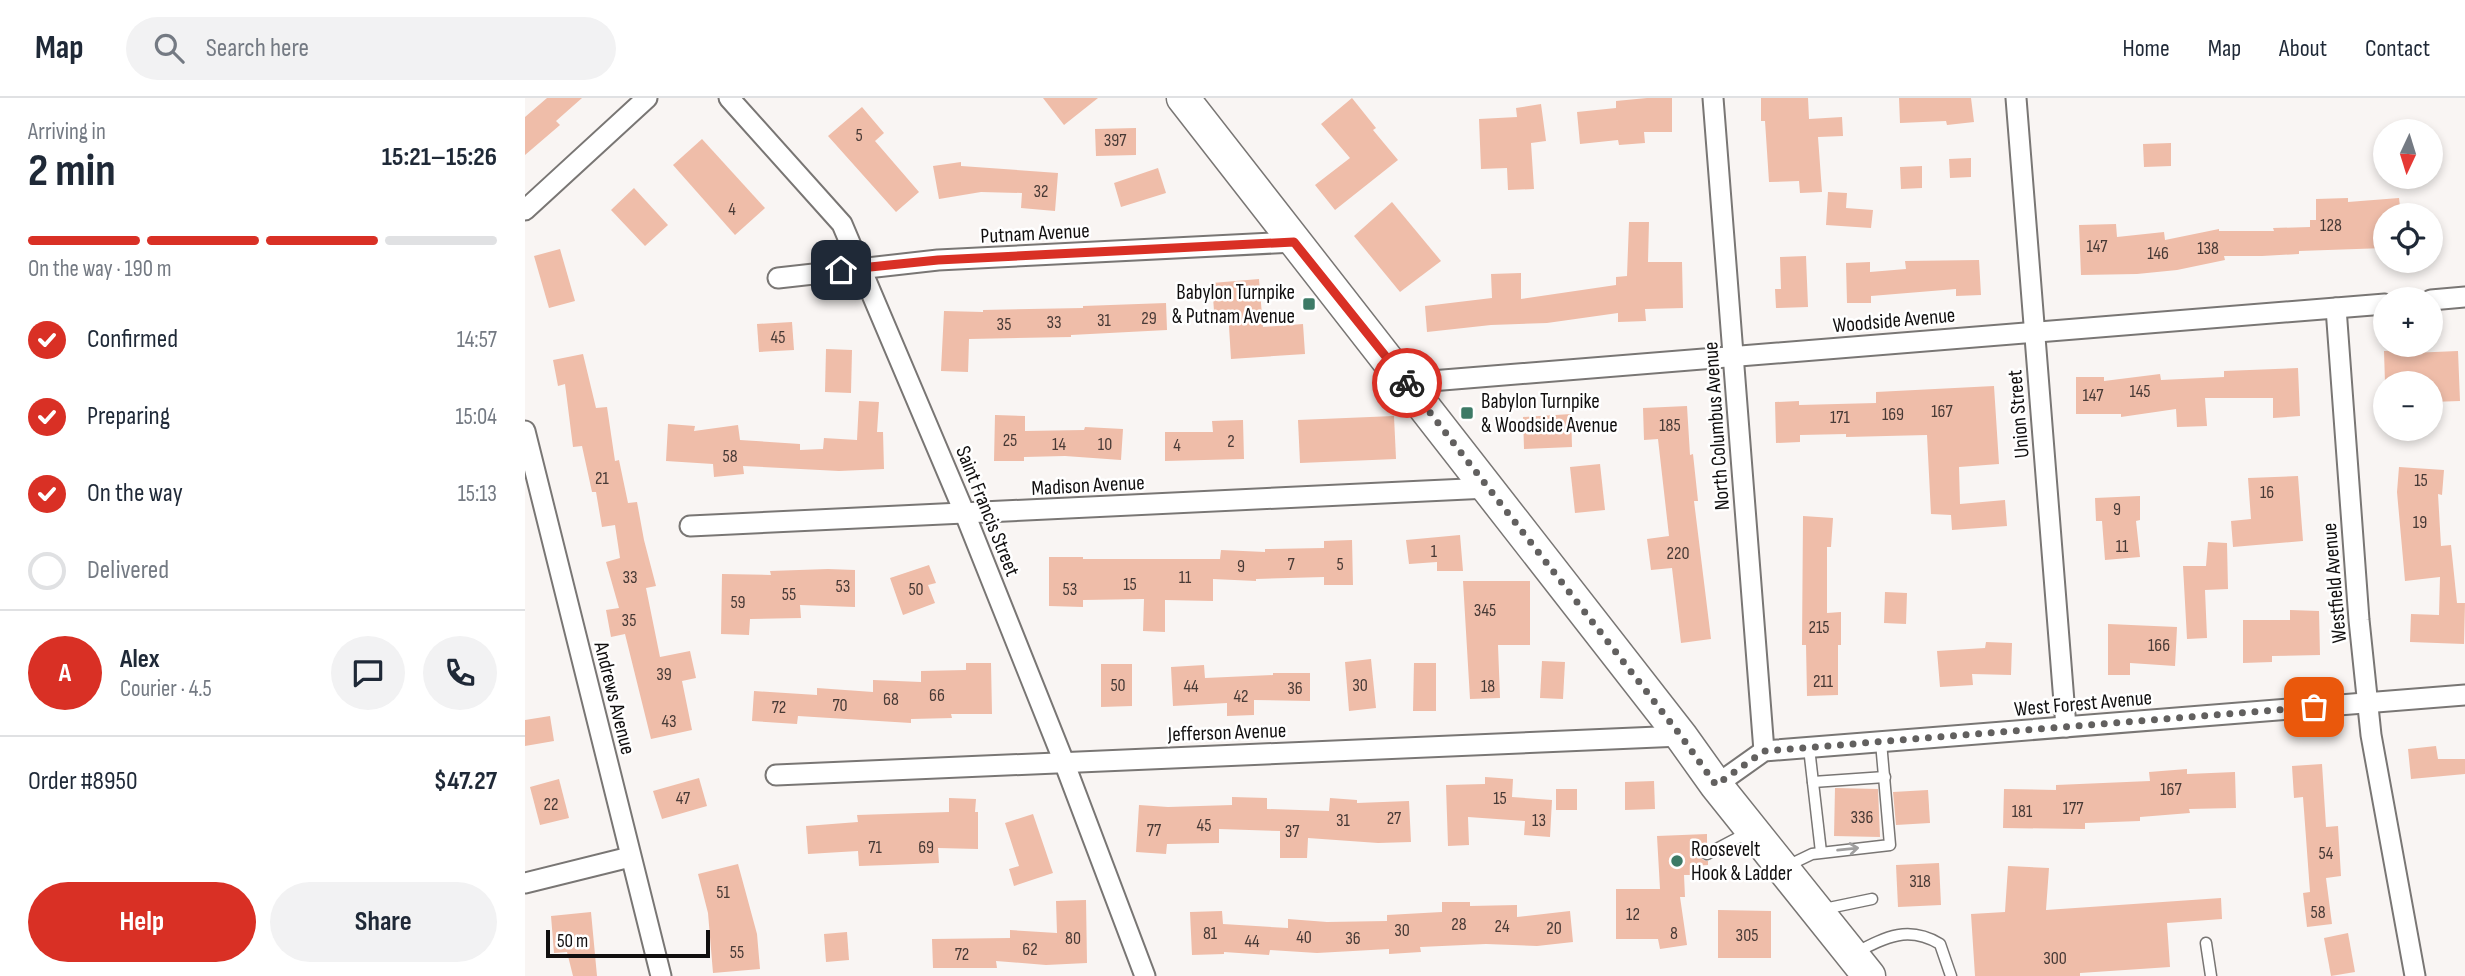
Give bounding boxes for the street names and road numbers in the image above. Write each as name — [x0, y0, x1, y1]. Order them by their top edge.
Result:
street label: Putnam Avenue — [980, 218, 1090, 249]
street label: Woodside Avenue — [1832, 303, 1956, 338]
street label: North Columbus Avenue — [1698, 341, 1735, 511]
street label: Union Street — [2002, 369, 2035, 459]
street label: Saint Francis Street — [950, 443, 1025, 580]
street label: Madison Avenue — [1031, 470, 1145, 501]
street label: Westfield Avenue — [2317, 522, 2352, 644]
street label: Andrews Avenue — [588, 638, 641, 757]
street label: West Forest Avenue — [2013, 685, 2153, 722]
street label: Jefferson Avenue — [1166, 718, 1287, 747]

